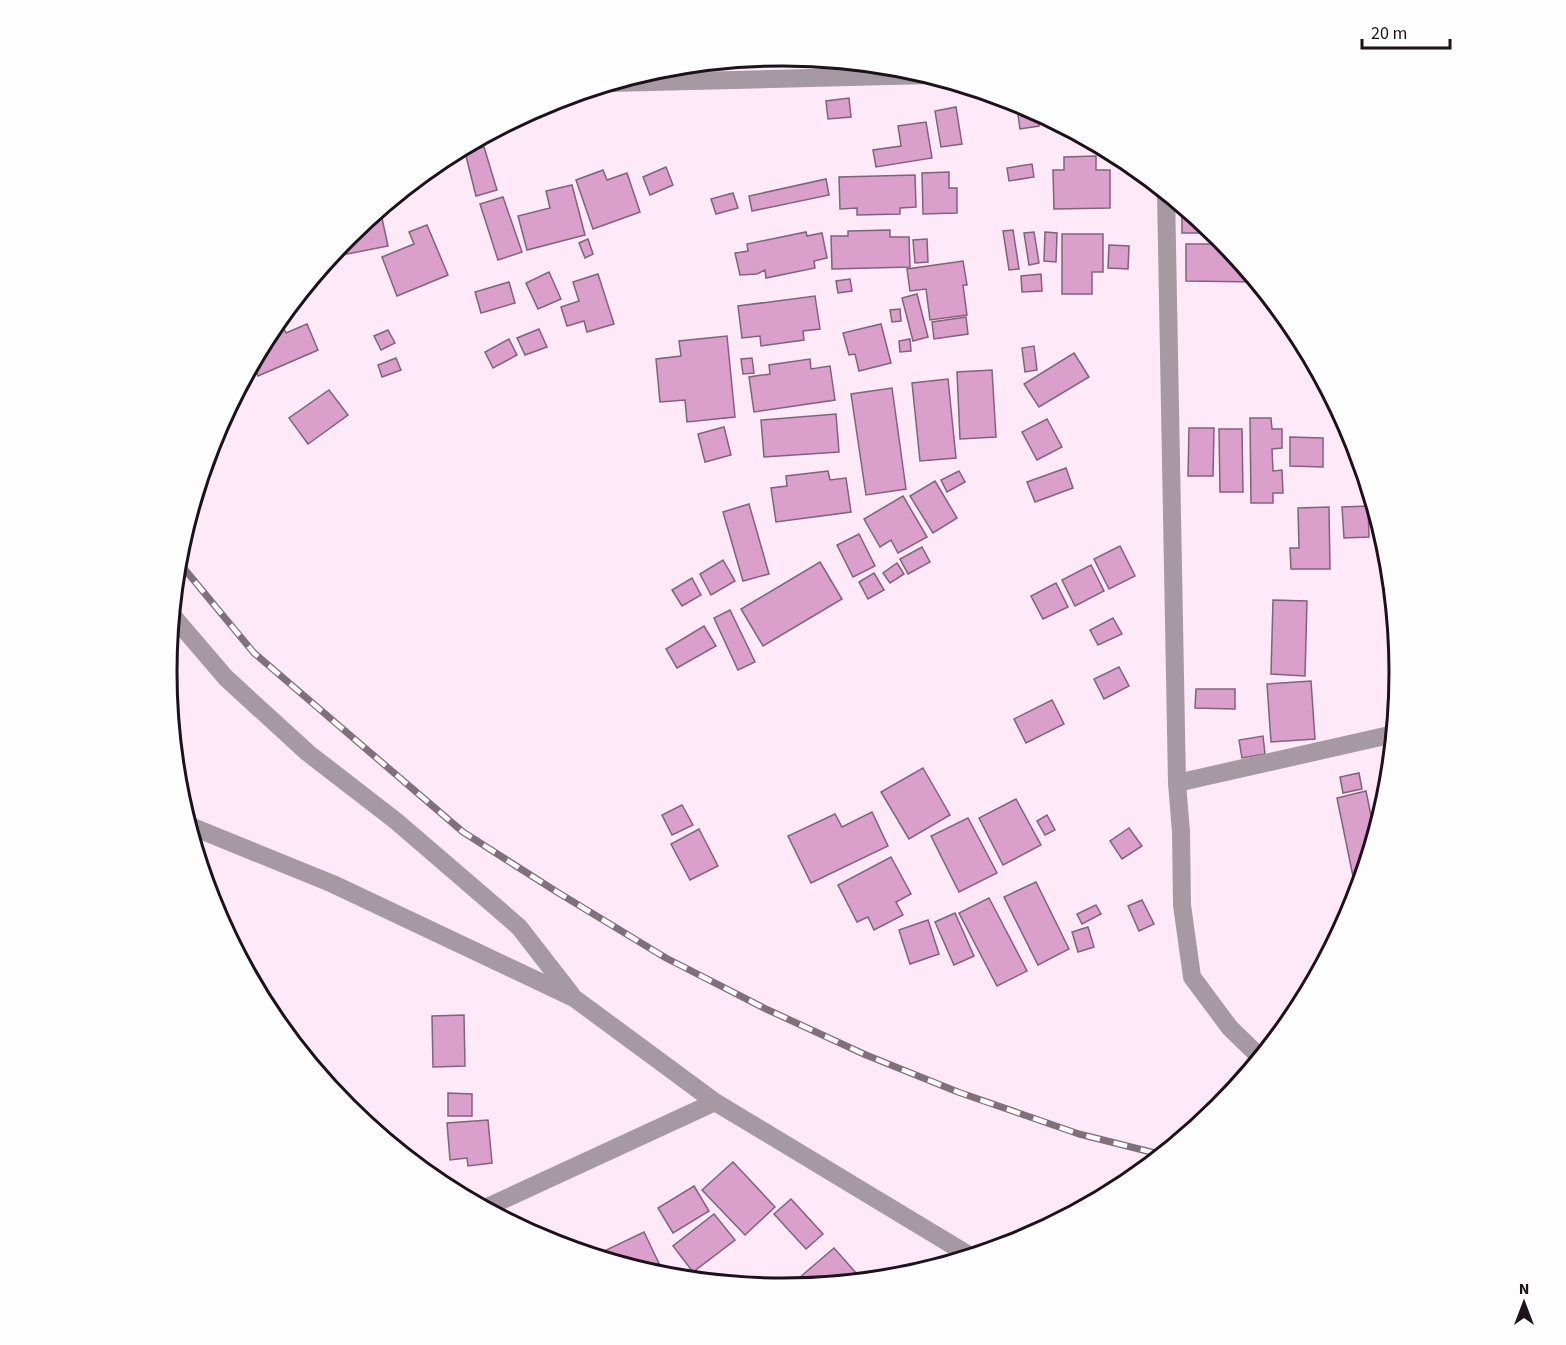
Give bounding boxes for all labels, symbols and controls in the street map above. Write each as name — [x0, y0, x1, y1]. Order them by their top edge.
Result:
scale bar — [1362, 12, 1450, 50]
text: 20 m — [1371, 21, 1407, 46]
north arrow — [1494, 1273, 1554, 1333]
text: N — [1519, 1278, 1529, 1300]

